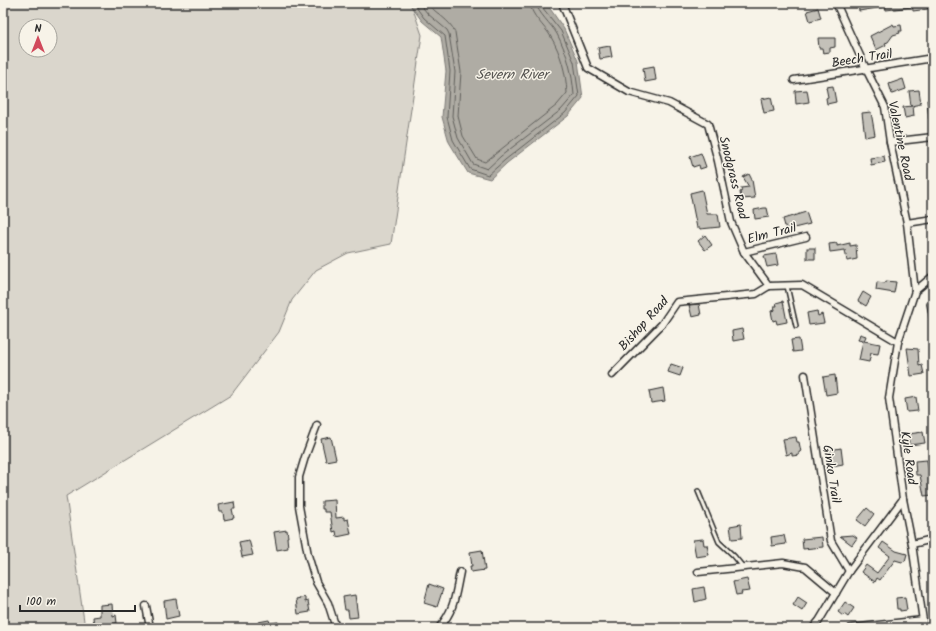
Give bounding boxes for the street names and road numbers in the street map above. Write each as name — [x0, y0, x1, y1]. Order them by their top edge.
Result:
street label: Beech Trail — [830, 44, 894, 74]
street label: Valentine Road — [881, 99, 919, 183]
street label: Snodgrass Road — [713, 134, 754, 222]
street label: Elm Trail — [745, 218, 799, 250]
street label: Bishop Road — [614, 292, 675, 356]
street label: Kyle Road — [894, 430, 922, 487]
street label: Ginko Trail — [816, 443, 846, 505]

